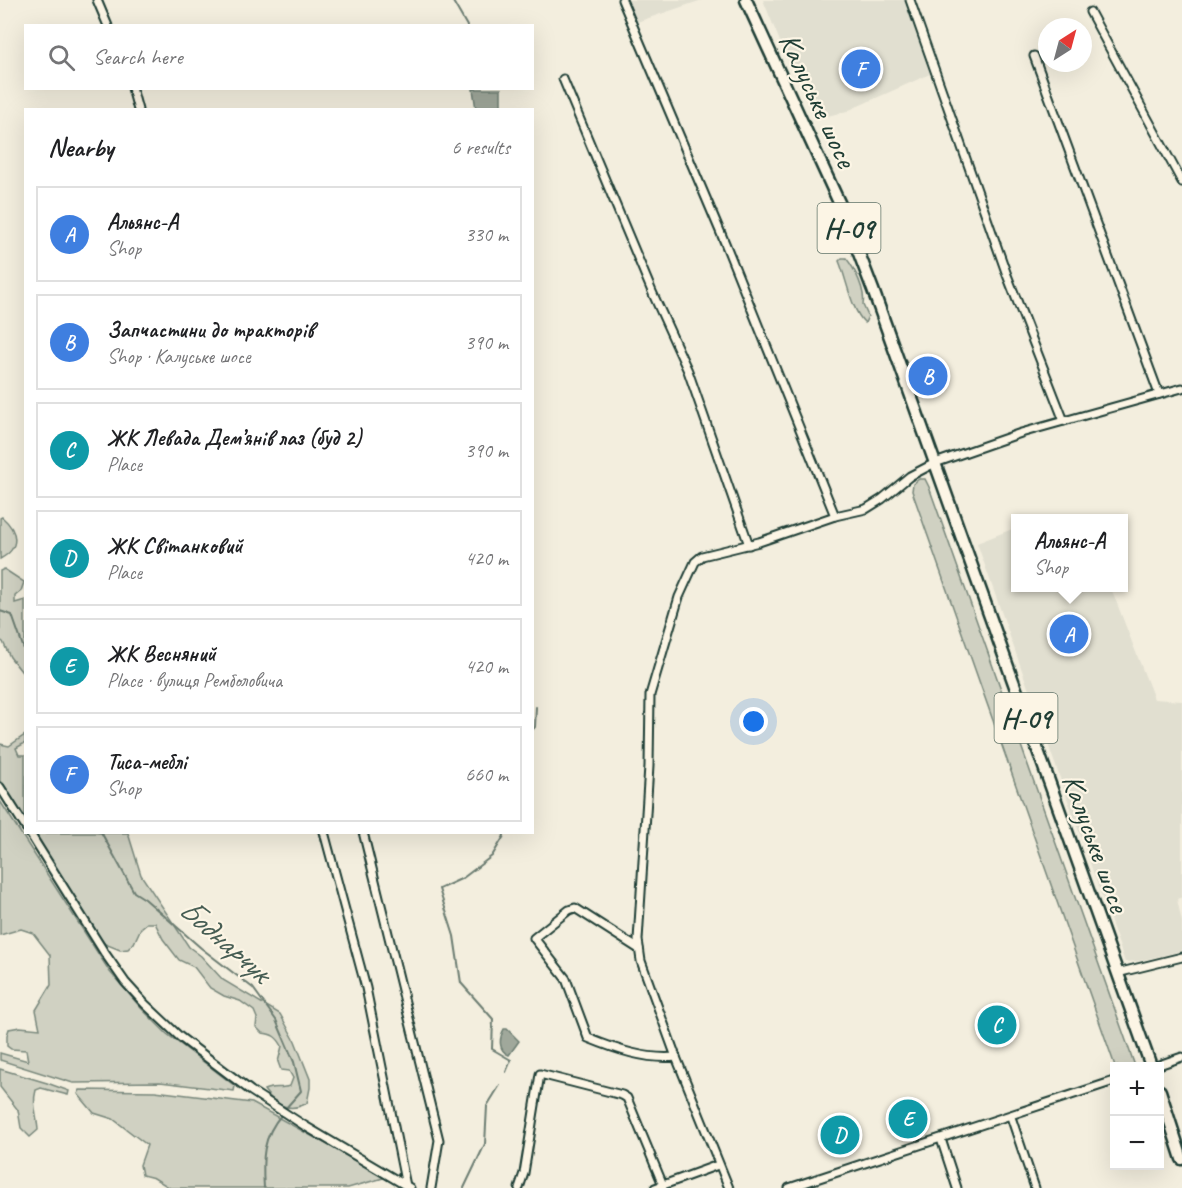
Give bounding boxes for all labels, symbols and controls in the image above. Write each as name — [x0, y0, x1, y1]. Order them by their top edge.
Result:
north arrow — [1038, 18, 1092, 72]
search box — [24, 24, 534, 90]
street label: Калуське шосе — [770, 27, 867, 175]
icon: search — [45, 41, 78, 74]
text: Search here — [93, 43, 183, 71]
pin: F — [842, 46, 880, 92]
text: Nearby — [48, 131, 113, 164]
text: 6 results — [451, 135, 510, 160]
road number: Н-09 — [818, 203, 880, 253]
text: Альянс-А — [107, 208, 178, 236]
text: A — [64, 222, 75, 247]
text: 330 m — [465, 222, 508, 247]
text: Shop — [107, 236, 141, 261]
text: Запчастини до тракторів — [107, 316, 314, 344]
text: B — [64, 330, 75, 355]
text: 390 m — [465, 330, 508, 355]
text: Shop · Калуське шосе — [107, 344, 251, 369]
pin: B — [908, 354, 948, 398]
text: ЖК Левада Дем’янів лаз (буд 2) — [107, 424, 361, 452]
text: C — [65, 438, 74, 463]
text: 390 m — [465, 438, 508, 463]
text: Place — [107, 452, 142, 477]
popup — [1011, 514, 1128, 592]
text: Альянс-А — [1034, 527, 1105, 555]
text: ЖК Світанковий — [107, 532, 242, 560]
text: D — [64, 546, 75, 571]
text: 420 m — [465, 546, 508, 571]
text: Shop — [1034, 555, 1068, 580]
text: Place — [107, 560, 142, 585]
pin: A — [1050, 612, 1088, 656]
text: ЖК Весняний — [107, 640, 216, 668]
text: E — [64, 654, 75, 679]
text: 420 m — [465, 654, 508, 679]
text: Place · вулиця Ремболовича — [107, 668, 282, 693]
road number: Н-09 — [994, 693, 1058, 743]
your location — [739, 707, 768, 736]
text: Тиса-меблі — [107, 748, 186, 776]
text: F — [65, 762, 74, 787]
text: 660 m — [465, 762, 508, 787]
street label: Калуське шосе — [1054, 769, 1139, 919]
text: Shop — [107, 776, 141, 801]
water label: Боднарчук — [170, 889, 284, 995]
pin: C — [978, 1002, 1016, 1048]
map controls — [1110, 1062, 1164, 1170]
button: + — [1110, 1062, 1164, 1116]
pin: E — [888, 1096, 928, 1142]
pin: D — [820, 1112, 860, 1158]
button: − — [1110, 1116, 1164, 1170]

